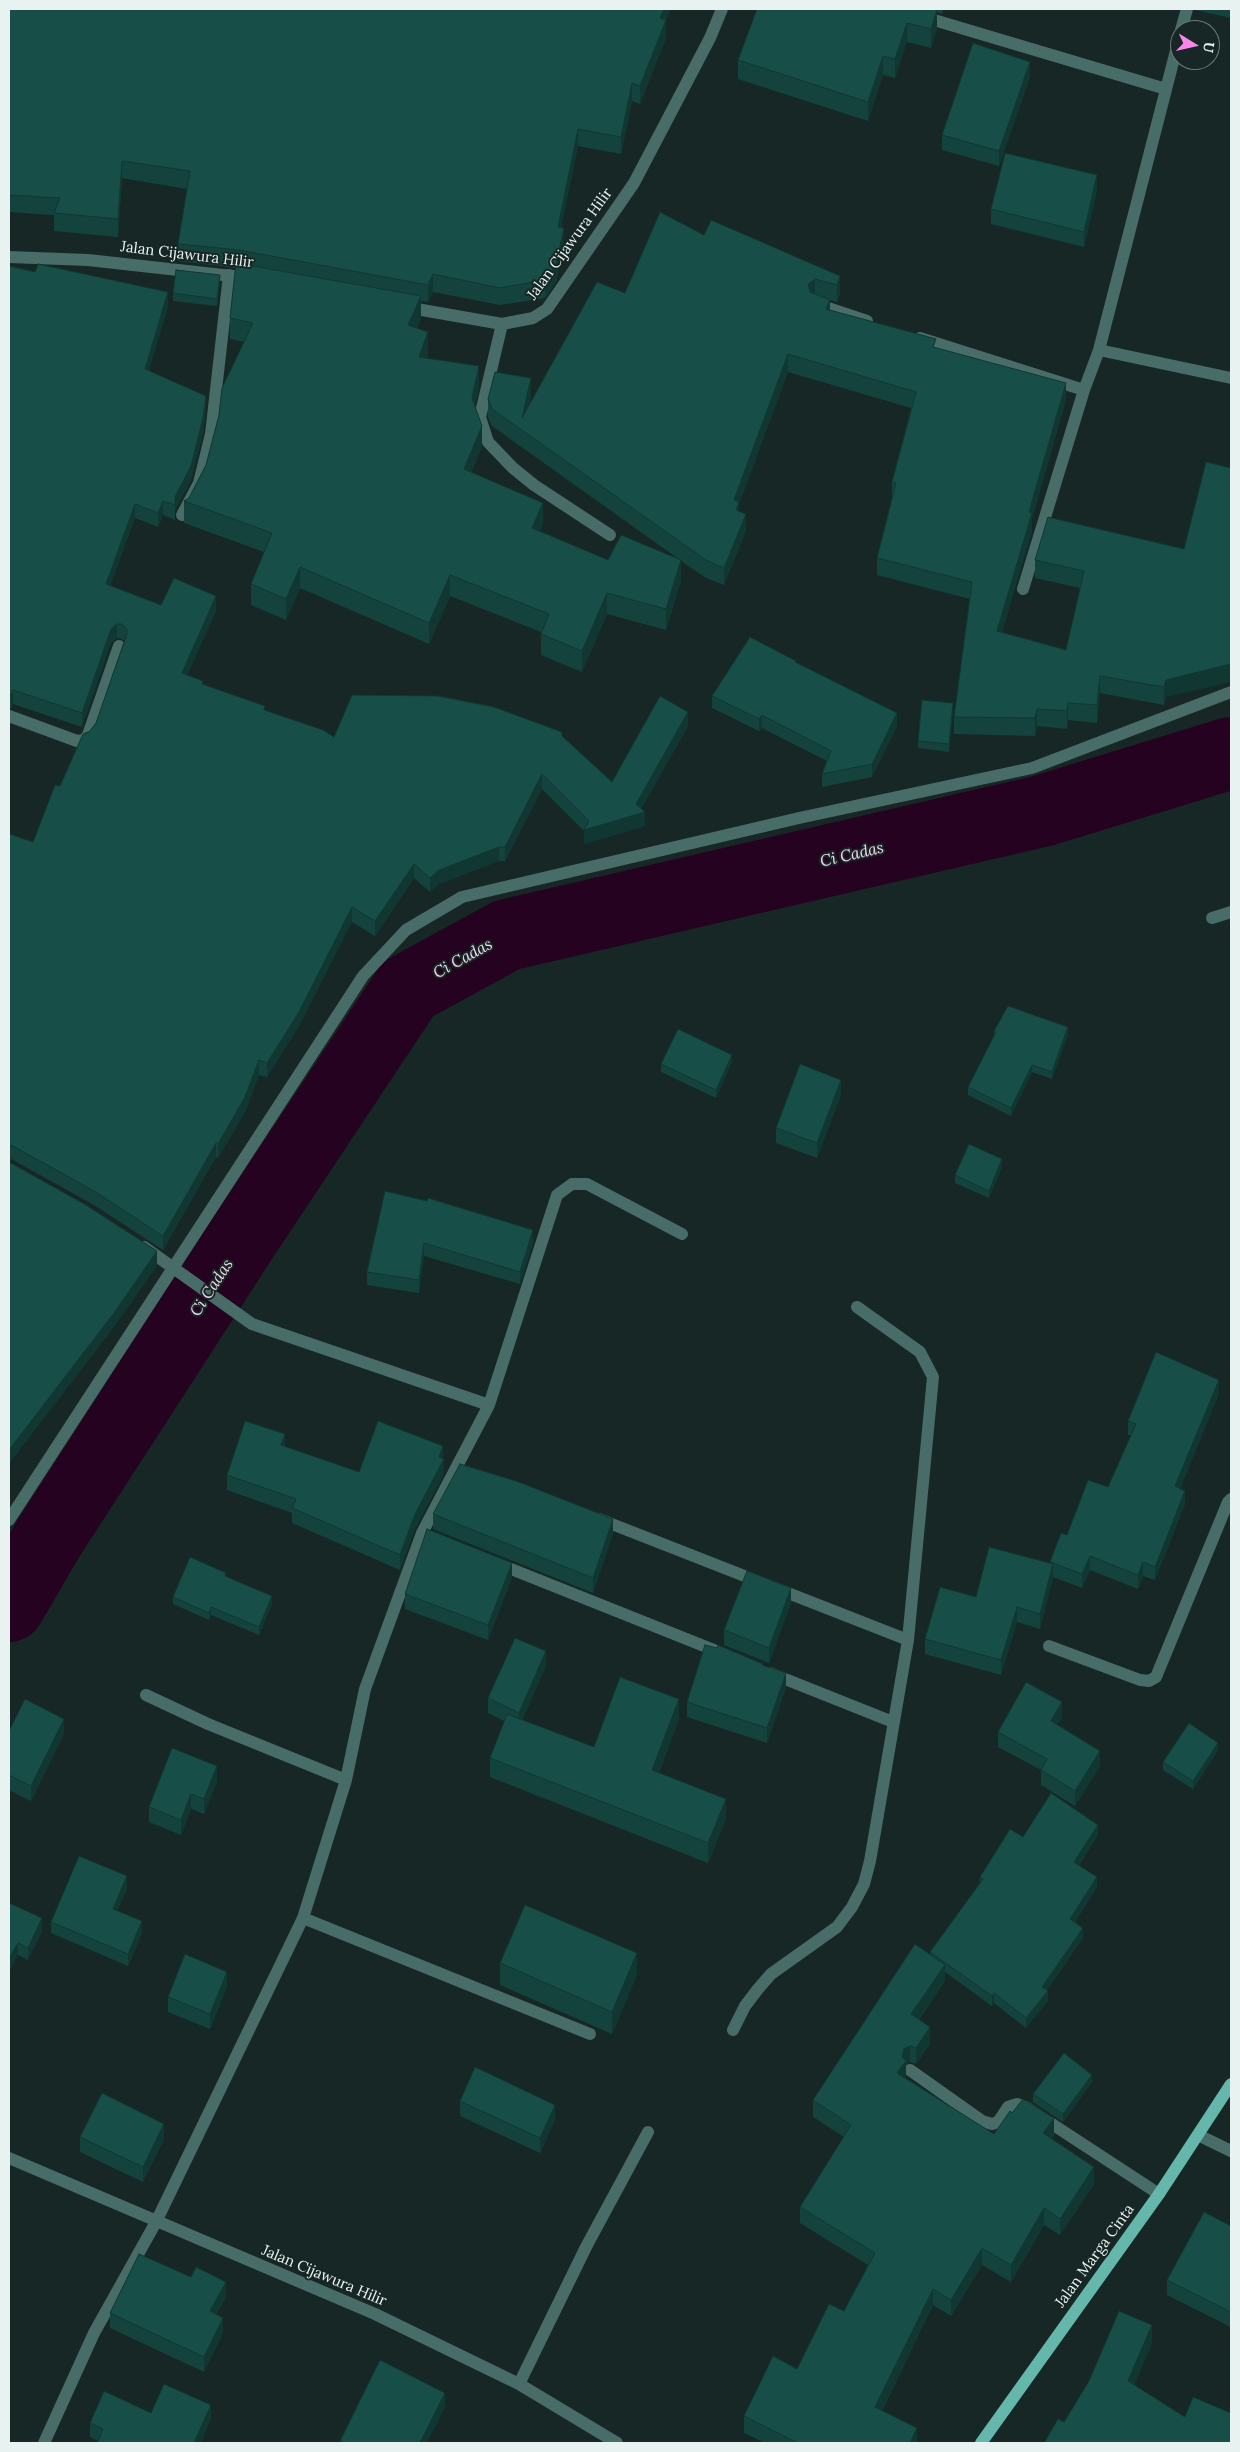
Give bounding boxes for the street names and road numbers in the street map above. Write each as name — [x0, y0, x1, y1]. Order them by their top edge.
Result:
street label: Jalan Cijawura Hilir — [523, 185, 617, 303]
street label: Jalan Cijawura Hilir — [120, 238, 254, 272]
street label: Jalan Marga Cinta — [1052, 2201, 1138, 2311]
street label: Jalan Cijawura Hilir — [259, 2242, 389, 2310]

